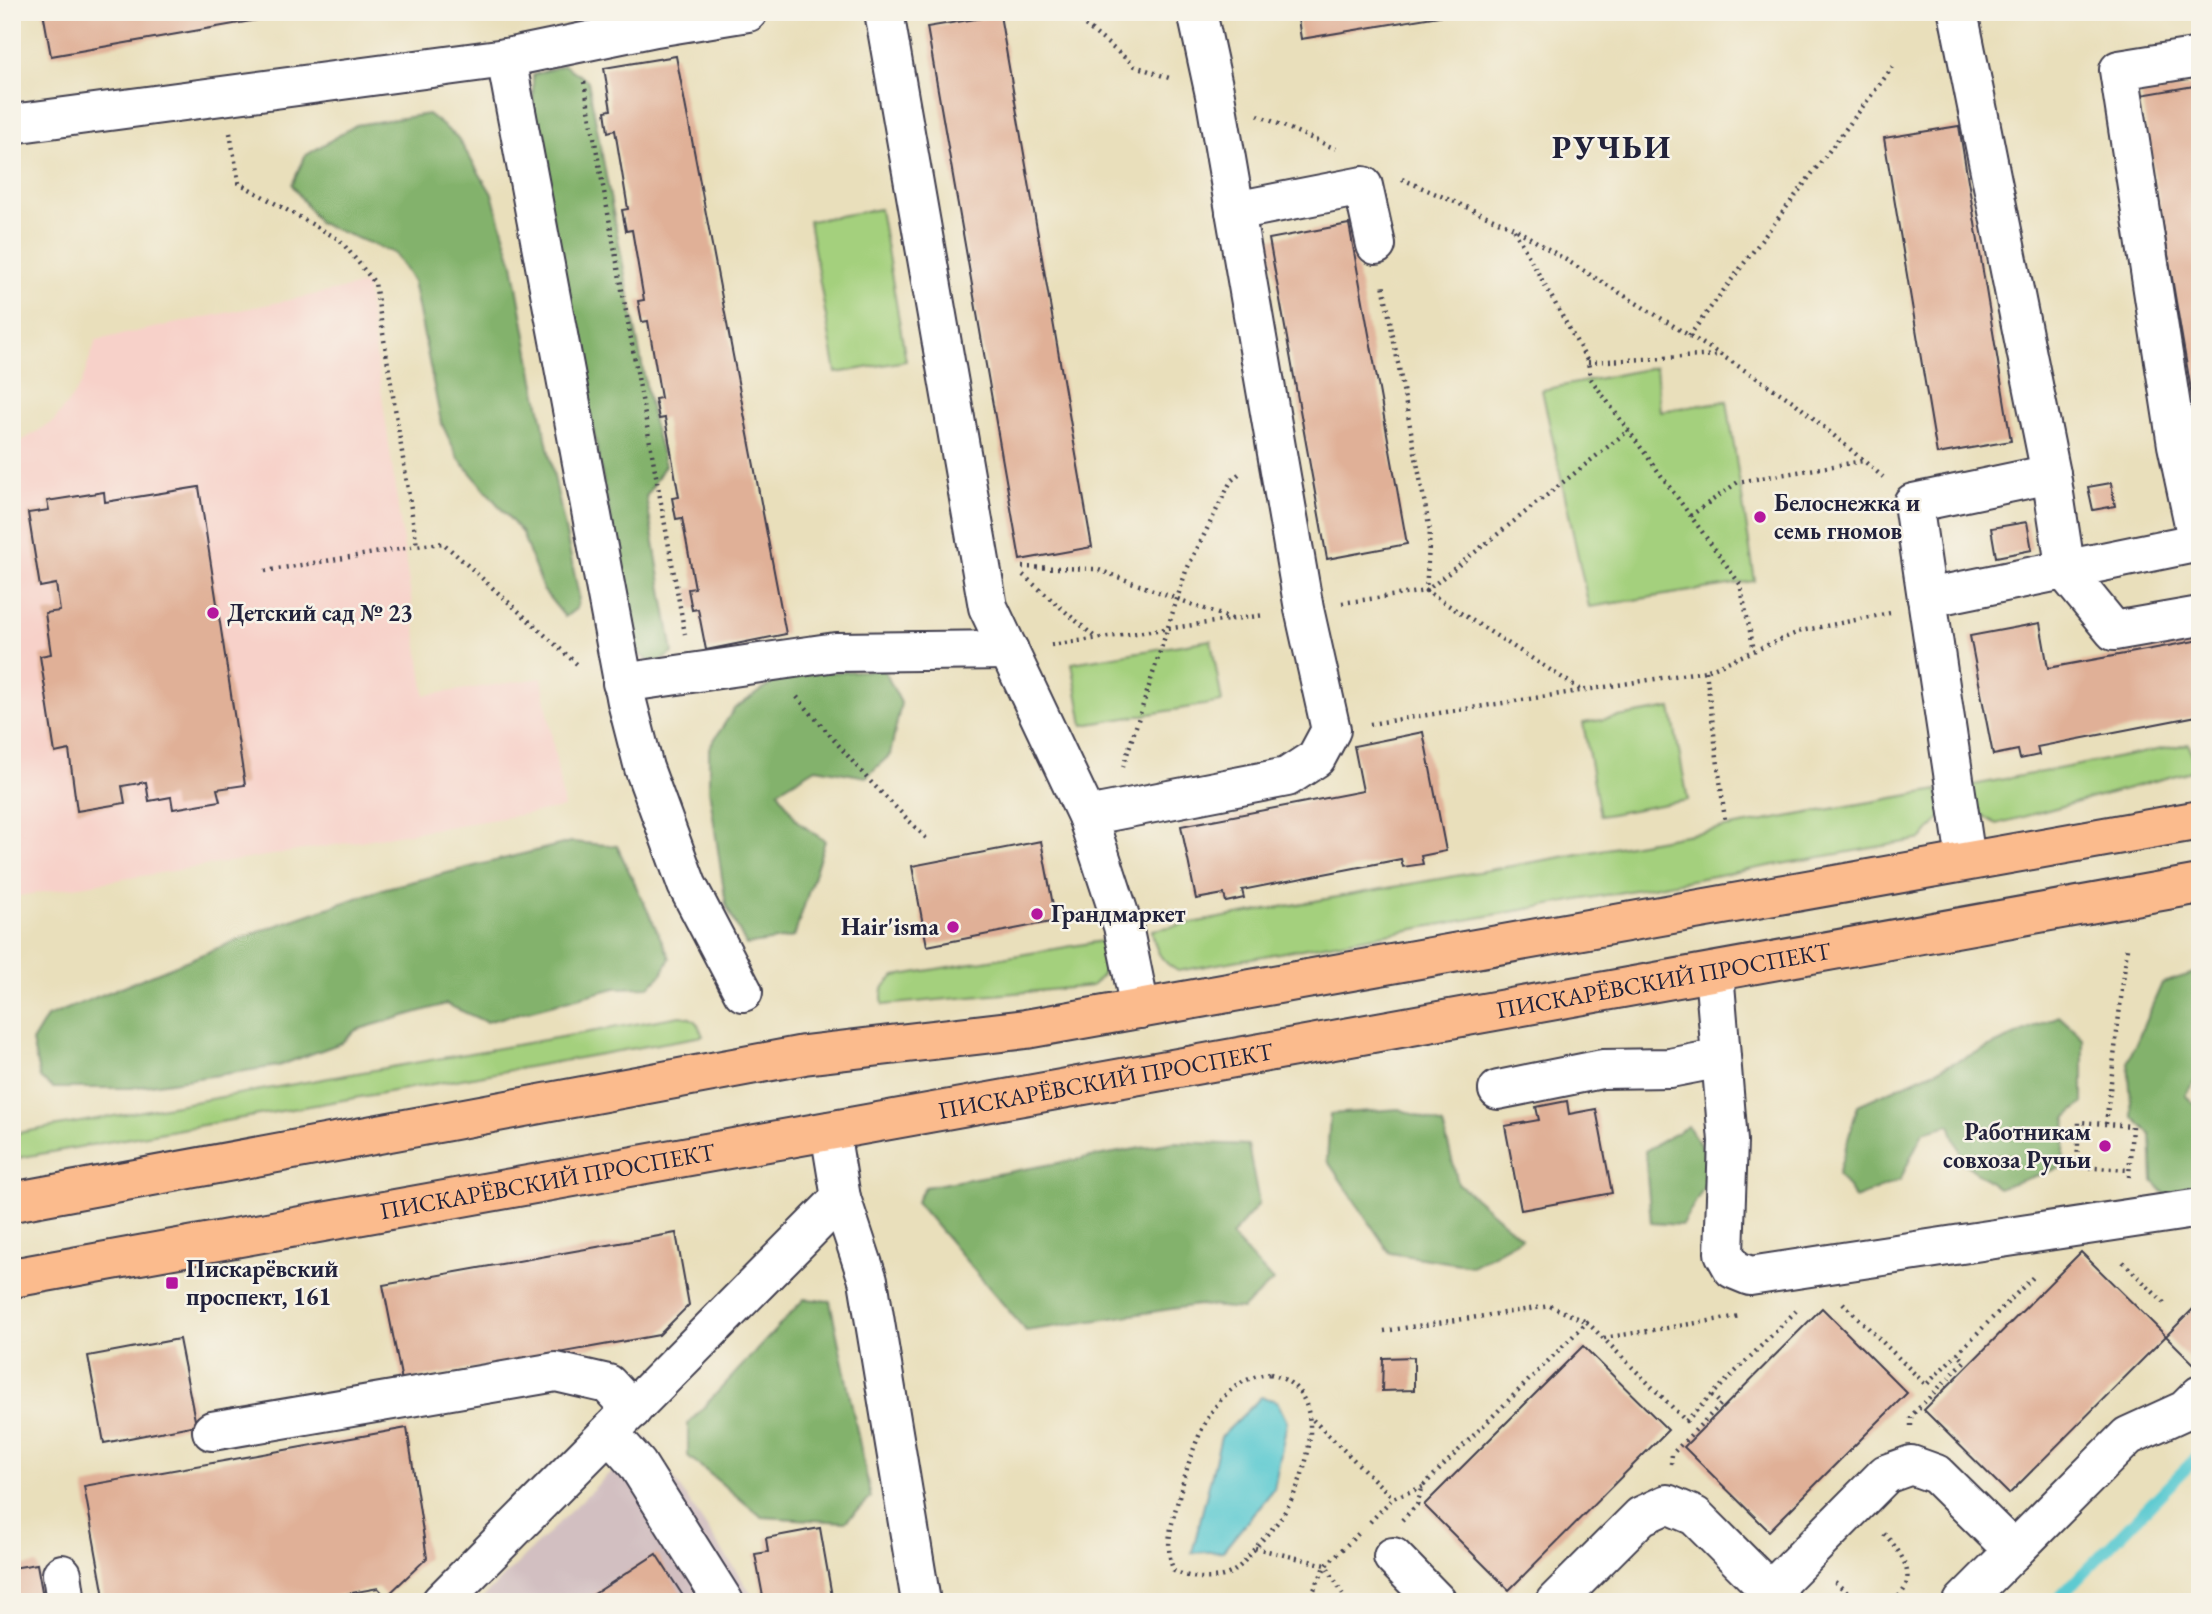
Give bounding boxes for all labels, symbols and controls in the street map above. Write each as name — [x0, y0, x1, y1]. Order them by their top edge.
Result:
district label: РУЧЬИ — [1552, 126, 1672, 168]
place label: Белоснежка и семь гномов — [1774, 487, 1920, 546]
marker: Белоснежка и семь гномов — [1752, 509, 1768, 525]
place label: Детский сад № 23 — [227, 597, 413, 628]
marker: Детский сад № 23 — [205, 605, 221, 621]
place label: Грандмаркет — [1051, 898, 1186, 929]
marker: Грандмаркет — [1029, 906, 1045, 922]
place label: Hair'isma — [841, 911, 939, 942]
marker: Hair'isma — [945, 919, 961, 935]
street label: ПИСКАРЁВСКИЙ ПРОСПЕКТ — [1493, 935, 1834, 1025]
street label: ПИСКАРЁВСКИЙ ПРОСПЕКТ — [935, 1035, 1276, 1126]
place label: Работникам совхоза Ручьи — [1943, 1116, 2091, 1176]
street label: ПИСКАРЁВСКИЙ ПРОСПЕКТ — [377, 1136, 718, 1226]
marker: Работникам совхоза Ручьи — [2097, 1138, 2113, 1154]
place label: Пискарёвский проспект, 161 — [186, 1253, 338, 1312]
marker: Пискарёвский проспект, 161 — [164, 1275, 180, 1291]

